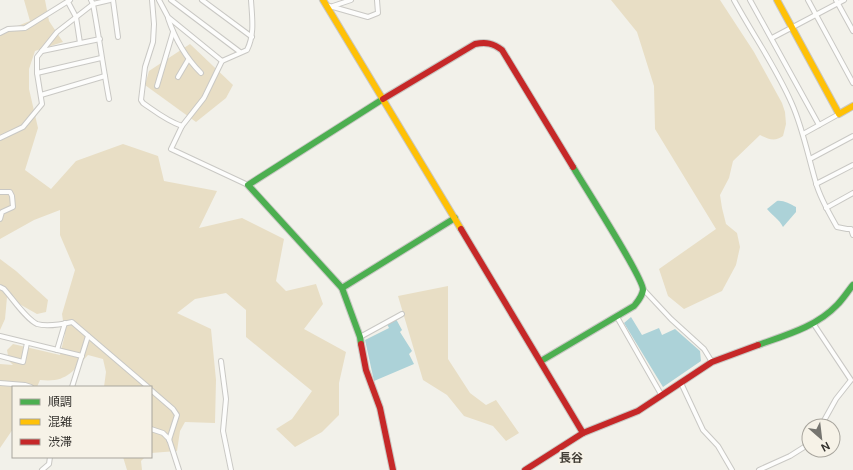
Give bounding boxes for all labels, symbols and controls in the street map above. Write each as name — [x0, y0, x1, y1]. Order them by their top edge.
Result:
legend — [12, 386, 152, 458]
text: 順調 — [48, 394, 72, 410]
text: 混雑 — [48, 414, 72, 430]
north arrow — [801, 418, 841, 458]
text: 渋滞 — [48, 434, 72, 450]
text: N — [819, 439, 833, 455]
district label: 長谷 — [559, 450, 583, 466]

